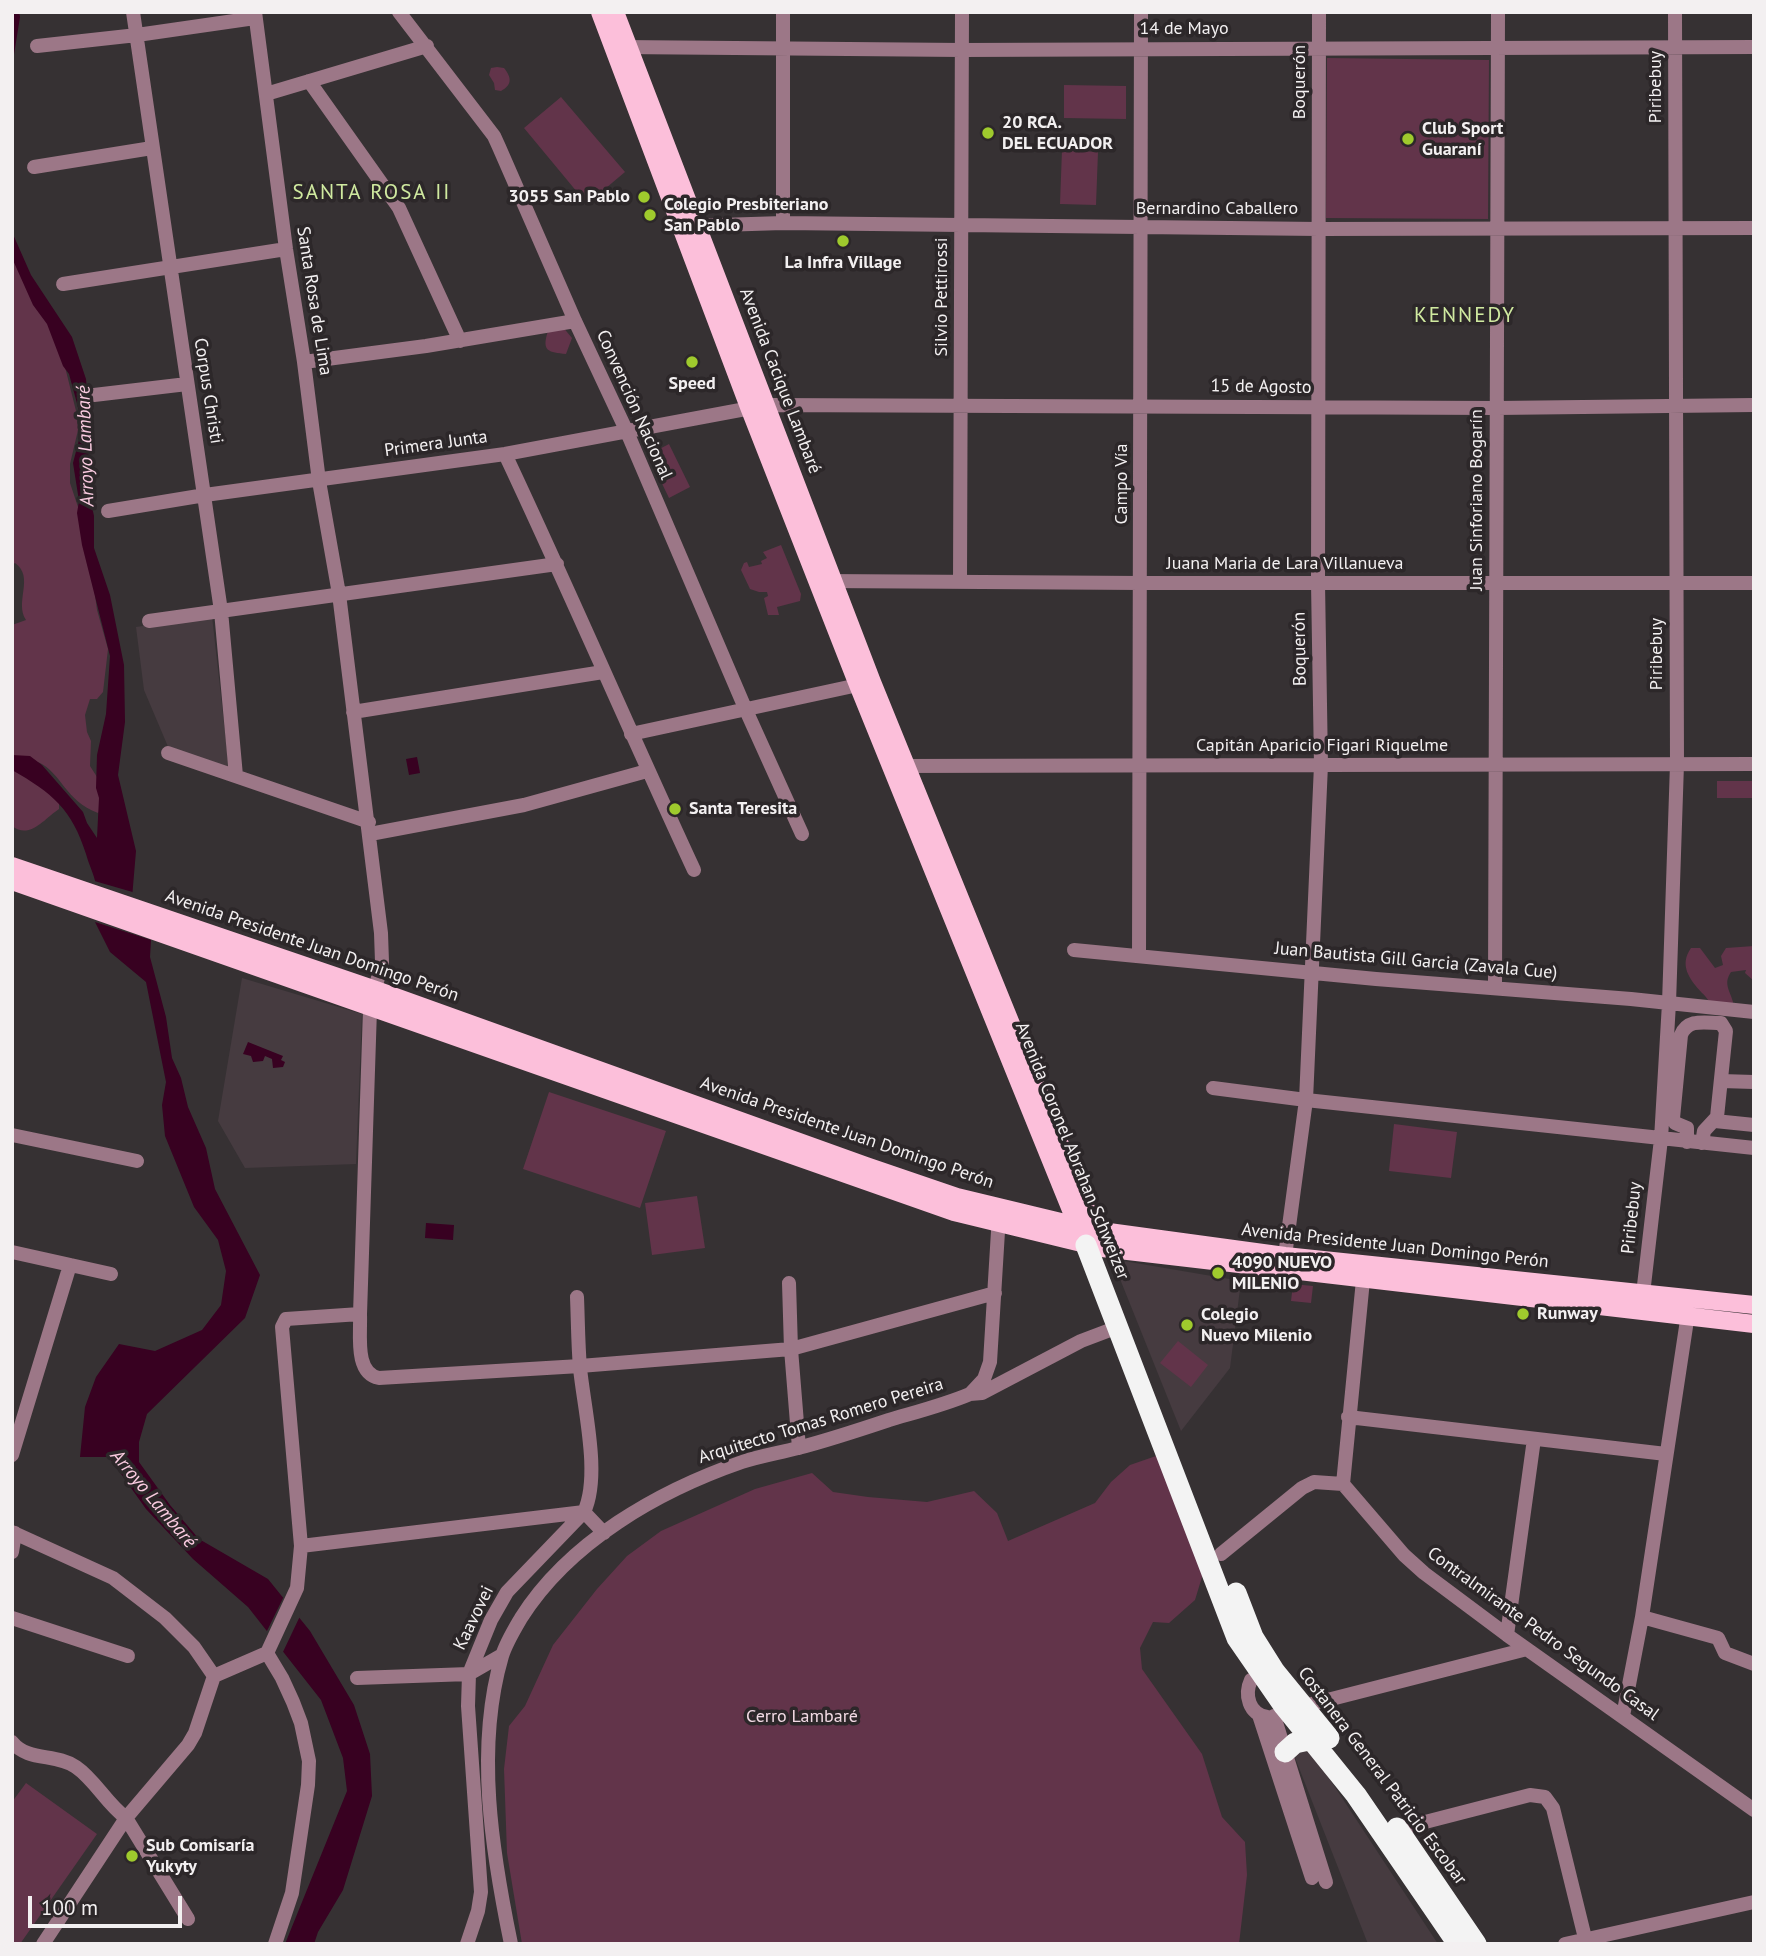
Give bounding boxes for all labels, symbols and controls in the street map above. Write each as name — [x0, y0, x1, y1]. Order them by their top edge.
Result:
street label: 14 de Mayo — [1139, 18, 1229, 40]
street label: Boquerón — [1289, 45, 1311, 119]
street label: Piribebuy — [1645, 51, 1667, 123]
place label: 20 RCA. DEL ECUADOR — [1002, 112, 1113, 154]
place label: Club Sport Guaraní — [1422, 118, 1503, 160]
marker: 20 RCA. DEL ECUADOR — [980, 125, 996, 141]
marker: Club Sport Guaraní — [1400, 131, 1416, 147]
district label: SANTA ROSA II — [294, 180, 450, 206]
place label: 3055 San Pablo — [508, 186, 630, 208]
marker: 3055 San Pablo — [636, 189, 652, 205]
place label: Colegio Presbiteriano San Pablo — [664, 194, 828, 236]
street label: Bernardino Caballero — [1136, 198, 1298, 220]
marker: Colegio Presbiteriano San Pablo — [642, 207, 658, 223]
street label: Santa Rosa de Lima — [292, 225, 336, 377]
marker: La Infra Village — [835, 233, 851, 249]
street label: Silvio Pettirossi — [931, 238, 953, 356]
place label: La Infra Village — [784, 252, 902, 274]
street label: Avenida Cacique Lambaré — [735, 285, 825, 477]
district label: KENNEDY — [1415, 303, 1515, 329]
street label: Convención Nacional — [591, 327, 677, 483]
street label: Corpus Christi — [189, 337, 227, 445]
marker: Speed — [684, 354, 700, 370]
place label: Speed — [668, 373, 716, 395]
street label: 15 de Agosto — [1210, 375, 1312, 399]
water label: Arroyo Lambaré — [72, 385, 100, 507]
street label: Juan Sinforiano Bogarín — [1466, 409, 1488, 591]
street label: Primera Junta — [383, 426, 489, 462]
street label: Campo Vía — [1111, 444, 1133, 524]
street label: Juana Maria de Lara Villanueva — [1166, 553, 1404, 575]
street label: Boquerón — [1289, 612, 1311, 686]
street label: Piribebuy — [1646, 618, 1668, 690]
street label: Capitán Aparicio Figari Riquelme — [1196, 735, 1448, 757]
place label: Santa Teresita — [689, 798, 797, 820]
marker: Santa Teresita — [667, 801, 683, 817]
street label: Avenida Presidente Juan Domingo Perón — [163, 886, 461, 1006]
street label: Juan Bautista Gill Garcia (Zavala Cue) — [1274, 938, 1558, 984]
street label: Avenida Coronel Abrahan Schweizer — [1010, 1019, 1134, 1283]
street label: Avenida Presidente Juan Domingo Perón — [698, 1073, 996, 1193]
street label: Piribebuy — [1617, 1181, 1647, 1255]
street label: Avenida Presidente Juan Domingo Perón — [1240, 1219, 1550, 1273]
place label: 4090 NUEVO MILENIO — [1232, 1252, 1332, 1294]
marker: 4090 NUEVO MILENIO — [1210, 1265, 1226, 1281]
place label: Runway — [1537, 1303, 1598, 1325]
place label: Colegio Nuevo Milenio — [1201, 1304, 1312, 1346]
marker: Runway — [1515, 1306, 1531, 1322]
marker: Colegio Nuevo Milenio — [1179, 1317, 1195, 1333]
street label: Arquitecto Tomas Romero Pereira — [696, 1373, 946, 1469]
water label: Arroyo Lambaré — [105, 1445, 201, 1553]
street label: Contralmirante Pedro Segundo Casal — [1423, 1543, 1663, 1725]
street label: Kaavovei — [449, 1582, 499, 1654]
street label: Costanera General Patricio Escobar — [1293, 1663, 1471, 1889]
park label: Cerro Lambaré — [746, 1706, 858, 1728]
place label: Sub Comisaría Yukyty — [146, 1835, 254, 1878]
marker: Sub Comisaría Yukyty — [124, 1848, 140, 1864]
scale bar — [32, 1882, 186, 1926]
text: 100 m — [41, 1894, 98, 1921]

